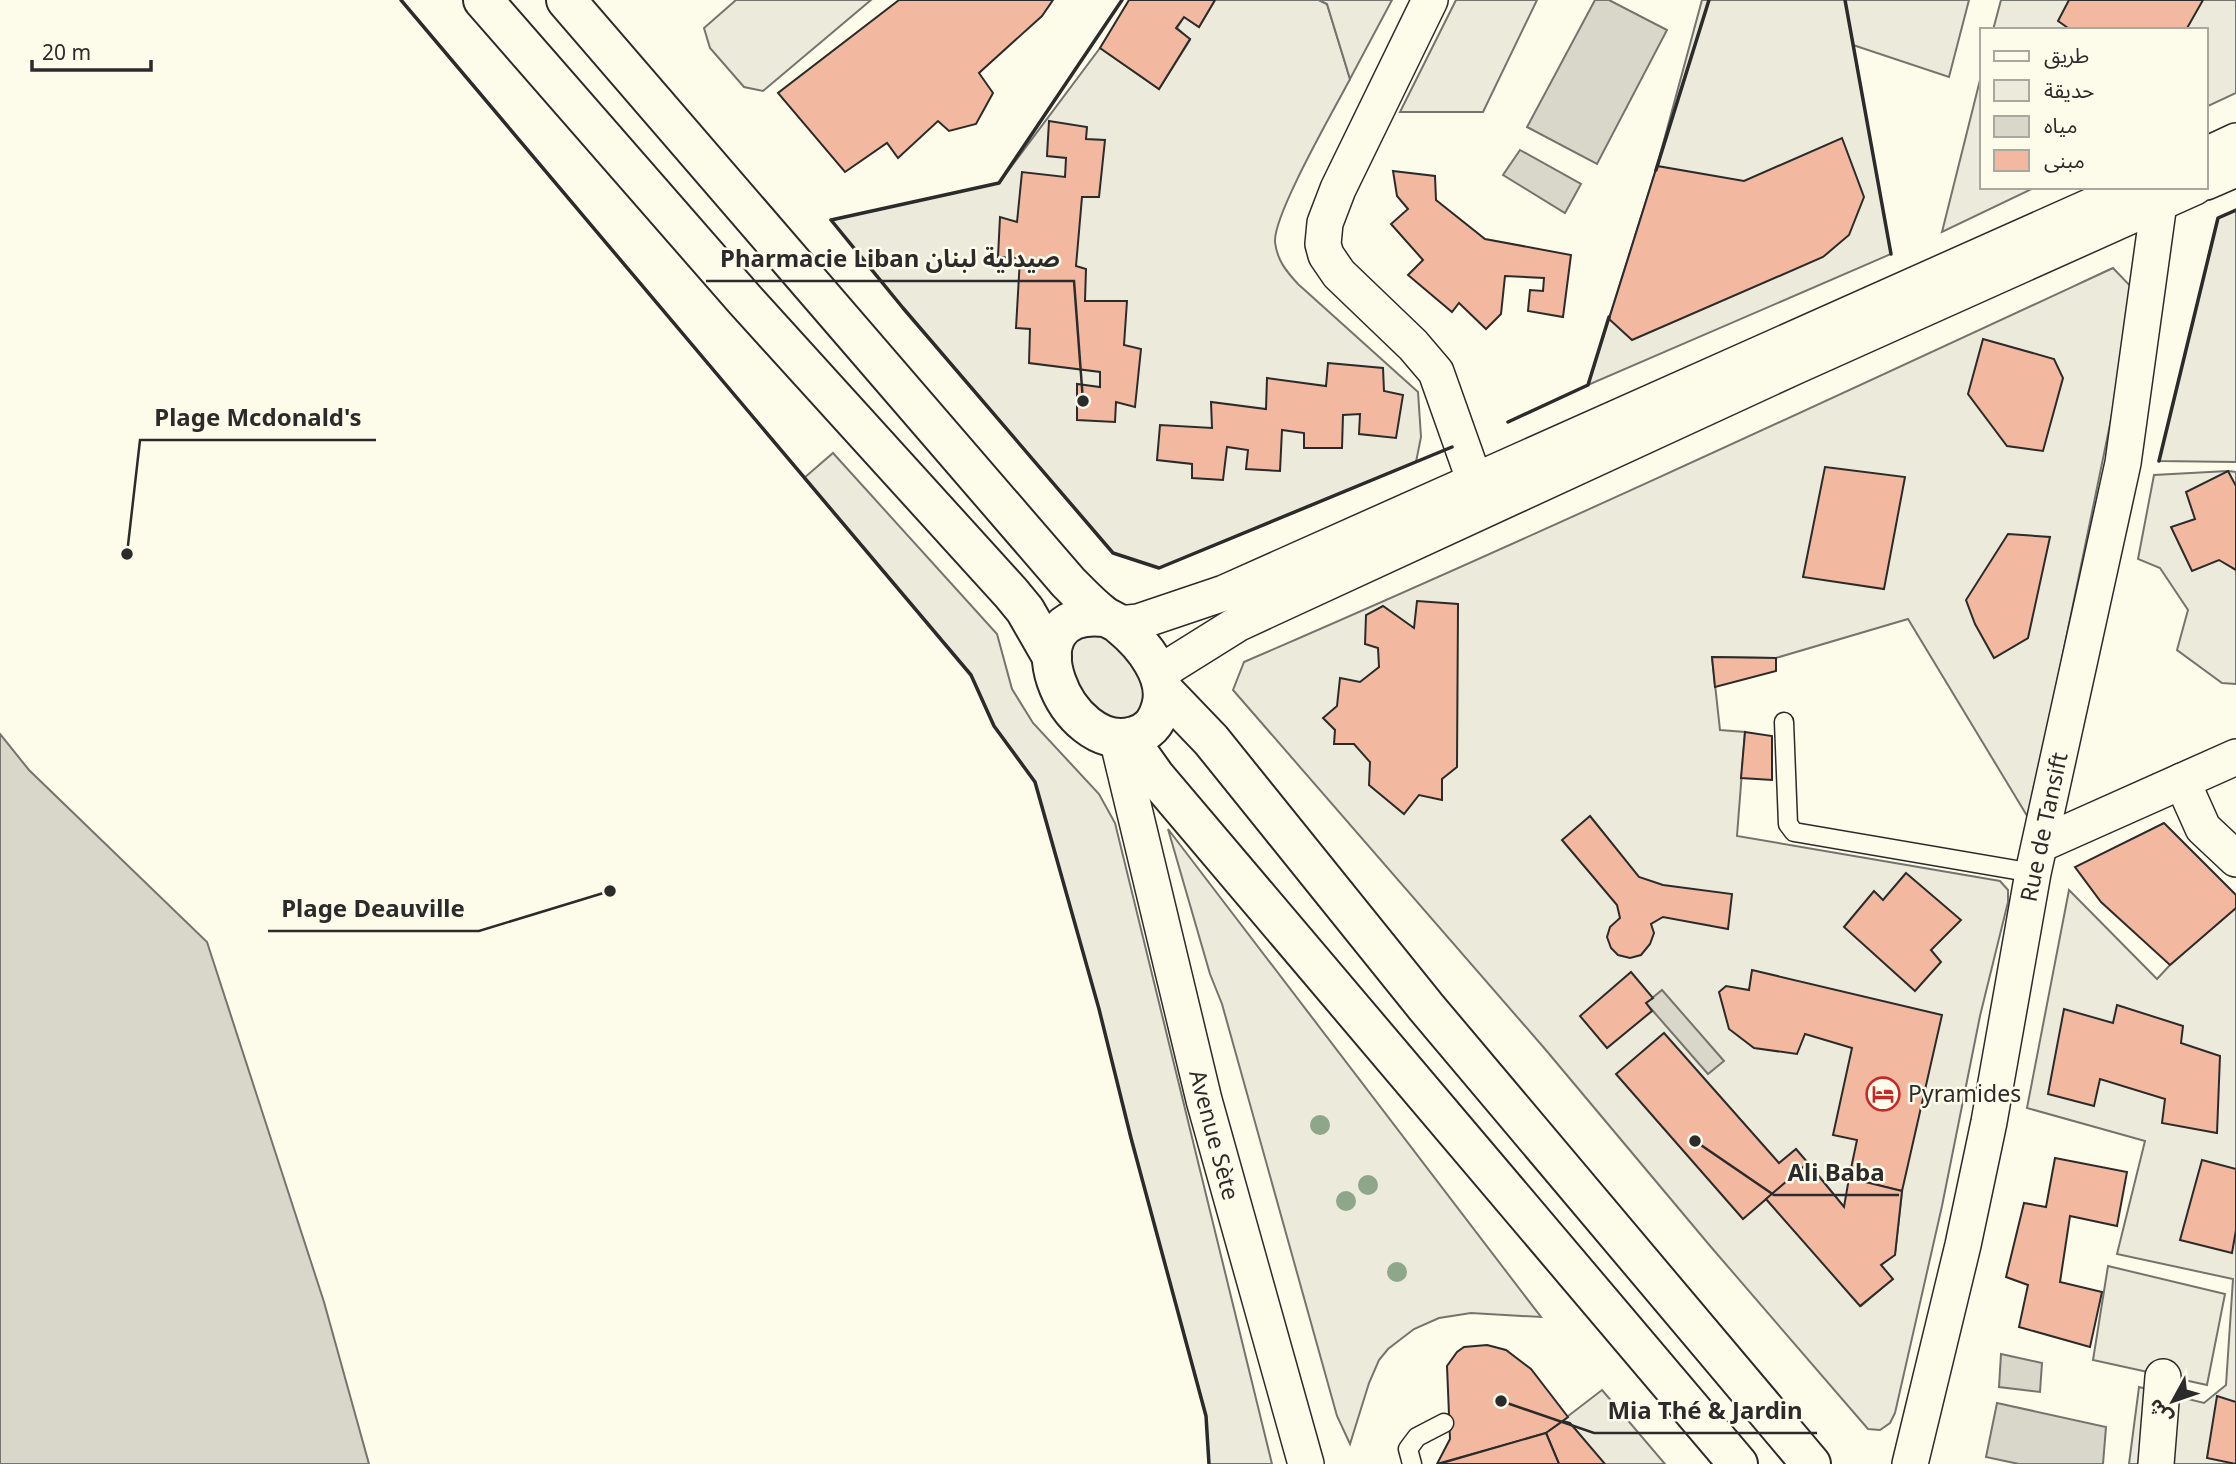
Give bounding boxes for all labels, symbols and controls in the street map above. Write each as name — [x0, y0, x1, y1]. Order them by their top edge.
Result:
scale bar — [32, 28, 150, 72]
legend — [1980, 28, 2208, 189]
text: 20 m — [42, 38, 91, 66]
text: طريق — [2044, 41, 2089, 69]
text: حديقة — [2044, 76, 2094, 104]
text: مياه — [2044, 111, 2077, 139]
text: مبنى — [2044, 146, 2085, 174]
callout: Pharmacie Liban صيدلية لبنان — [706, 236, 1074, 281]
text: Pharmacie Liban صيدلية لبنان — [720, 241, 1060, 274]
callout: Plage Mcdonald's — [140, 395, 376, 440]
text: Plage Mcdonald's — [154, 400, 362, 433]
street label: Rue de Tansift — [2012, 749, 2074, 904]
callout: Plage Deauville — [268, 886, 479, 931]
text: Plage Deauville — [281, 891, 465, 924]
street label: Avenue Sète — [1182, 1066, 1248, 1203]
hotel icon: Pyramides — [1864, 1075, 1902, 1113]
place label: Pyramides — [1908, 1077, 2021, 1109]
callout: Ali Baba — [1774, 1150, 1899, 1195]
text: Ali Baba — [1787, 1155, 1885, 1188]
north arrow — [2138, 1366, 2208, 1436]
callout: Mia Thé & Jardin — [1594, 1388, 1817, 1433]
text: Mia Thé & Jardin — [1607, 1393, 1803, 1426]
text: ش — [2142, 1394, 2178, 1430]

